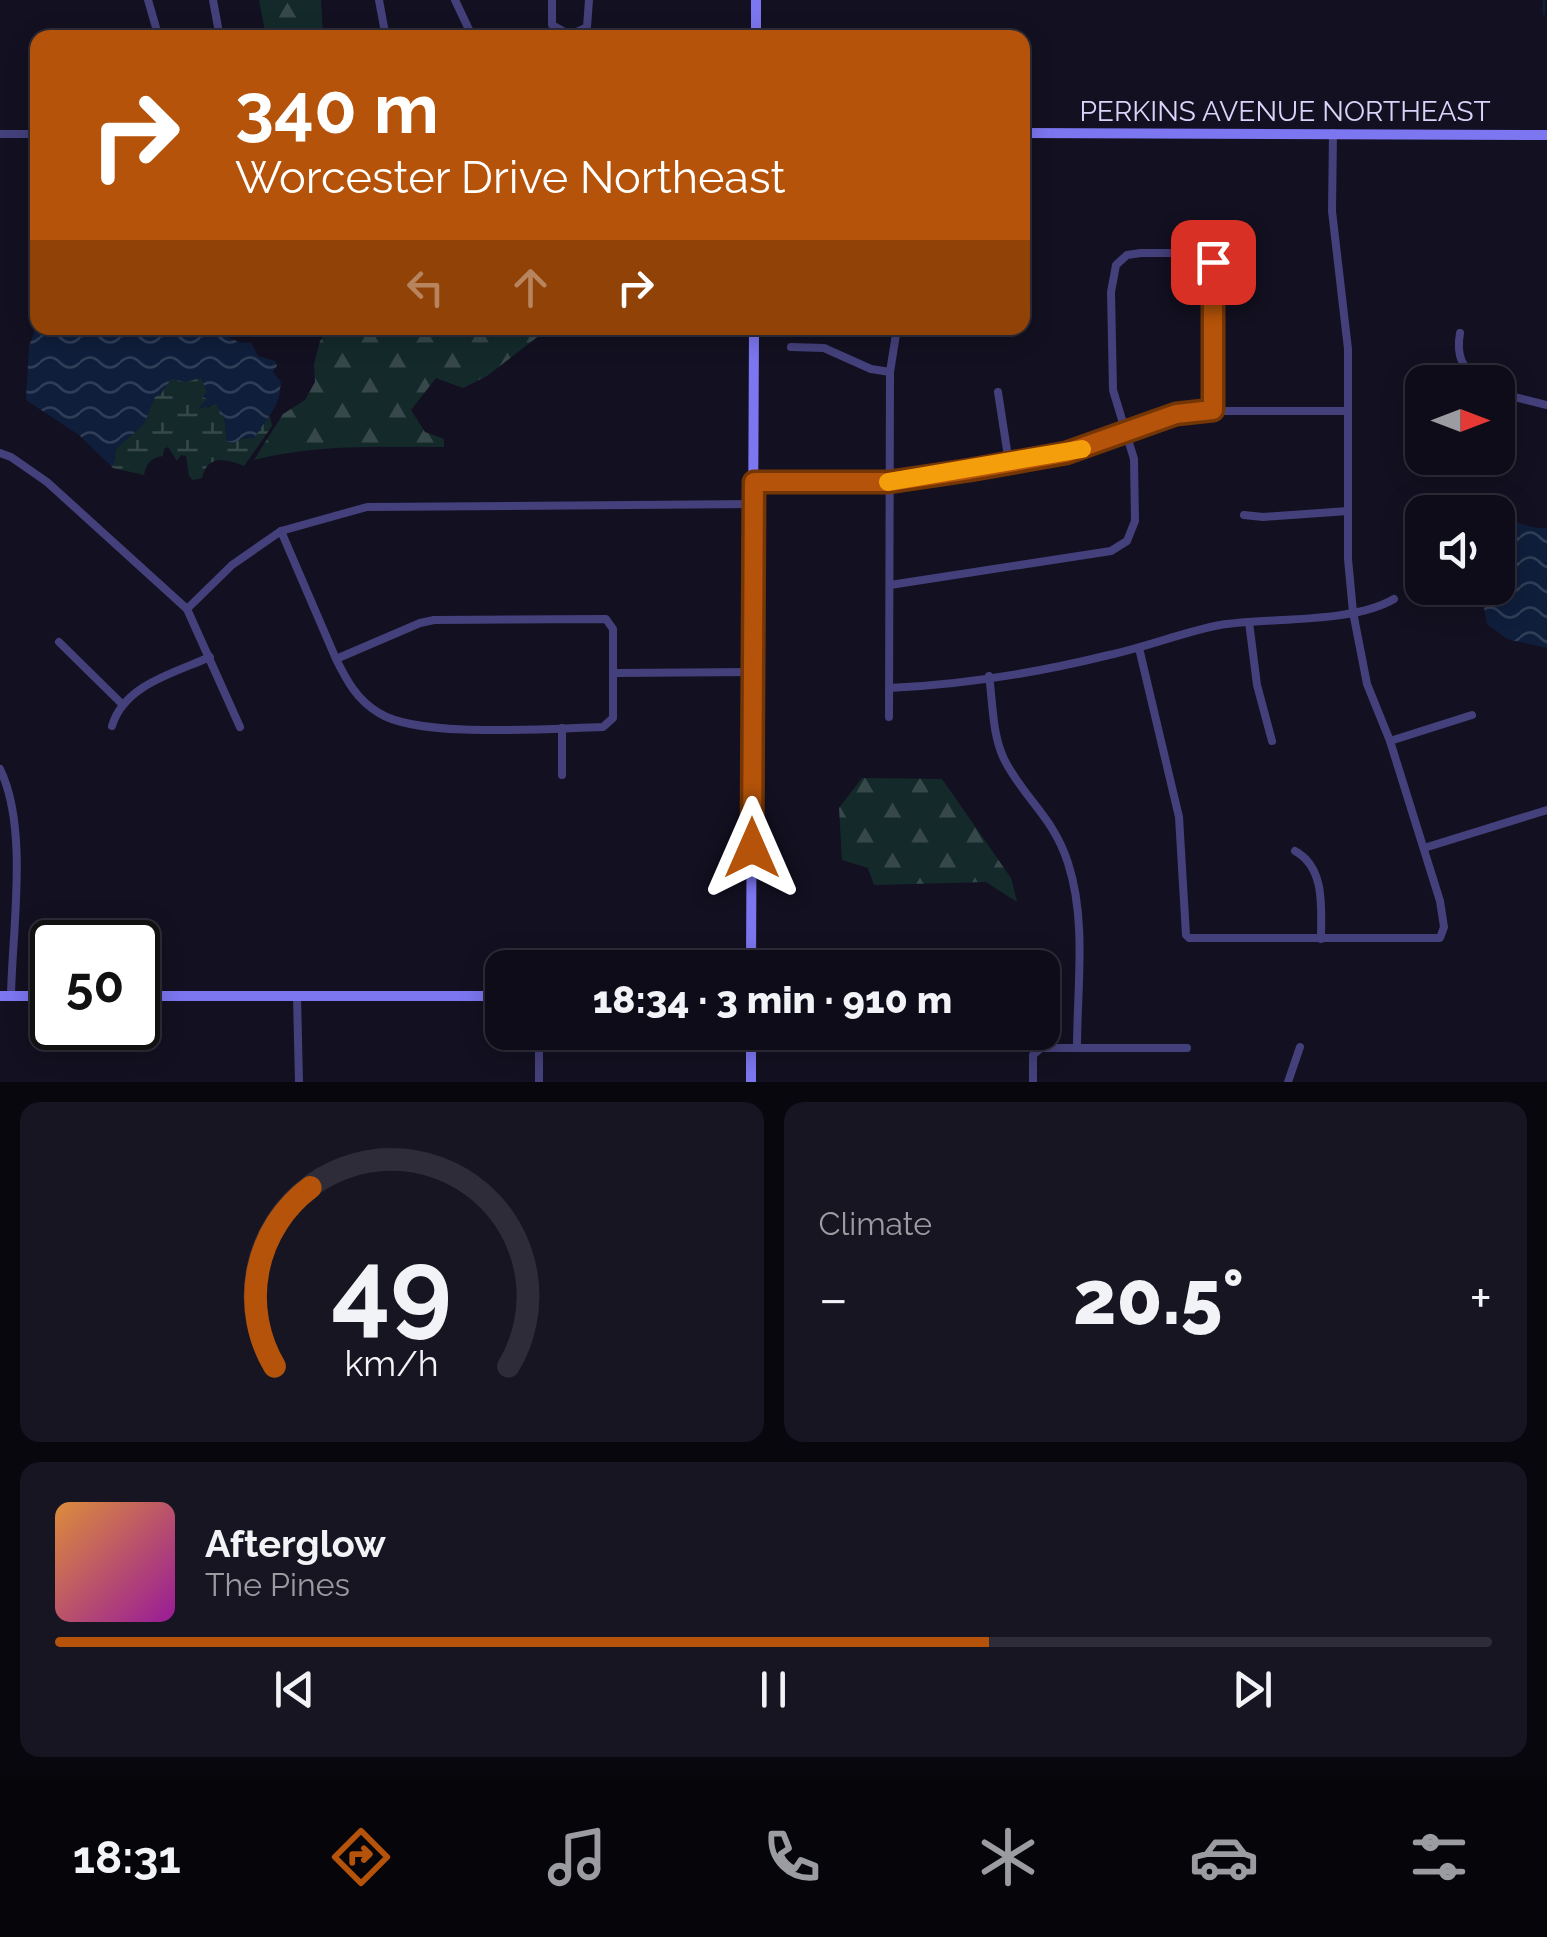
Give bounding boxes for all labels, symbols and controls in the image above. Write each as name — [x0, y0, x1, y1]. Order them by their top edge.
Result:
text: 340 m — [235, 67, 439, 149]
icon: right — [70, 70, 200, 200]
street label: PERKINS AVENUE NORTHEAST — [1079, 95, 1491, 128]
text: Worcester Drive Northeast — [235, 151, 786, 204]
pin — [1171, 220, 1256, 305]
icon: arrive — [1186, 235, 1241, 290]
icon: left — [398, 260, 453, 315]
icon: ahead — [503, 260, 558, 315]
icon: right — [608, 260, 663, 315]
north arrow — [1405, 365, 1515, 475]
map controls — [1405, 365, 1515, 605]
button: sound — [1405, 495, 1515, 605]
position arrow — [700, 796, 804, 900]
speed limit sign: 50 — [30, 920, 160, 1050]
text: 18:34 · 3 min · 910 m — [593, 977, 952, 1022]
text: Climate — [819, 1205, 932, 1242]
text: 49 — [331, 1226, 452, 1348]
text: 20.5° — [1073, 1253, 1244, 1342]
text: − — [819, 1266, 848, 1331]
text: + — [1469, 1266, 1492, 1331]
text: km/h — [345, 1342, 439, 1384]
text: Afterglow — [205, 1521, 386, 1566]
text: The Pines — [205, 1566, 350, 1603]
icon: previous — [267, 1662, 322, 1717]
icon: pause — [746, 1662, 801, 1717]
icon: next — [1225, 1662, 1280, 1717]
icon: directions — [326, 1822, 396, 1892]
icon: music — [542, 1822, 612, 1892]
icon: phone — [757, 1822, 827, 1892]
icon: climate — [973, 1822, 1043, 1892]
icon: car — [1189, 1822, 1259, 1892]
icon: filters — [1404, 1822, 1474, 1892]
text: 18:31 — [73, 1831, 181, 1884]

